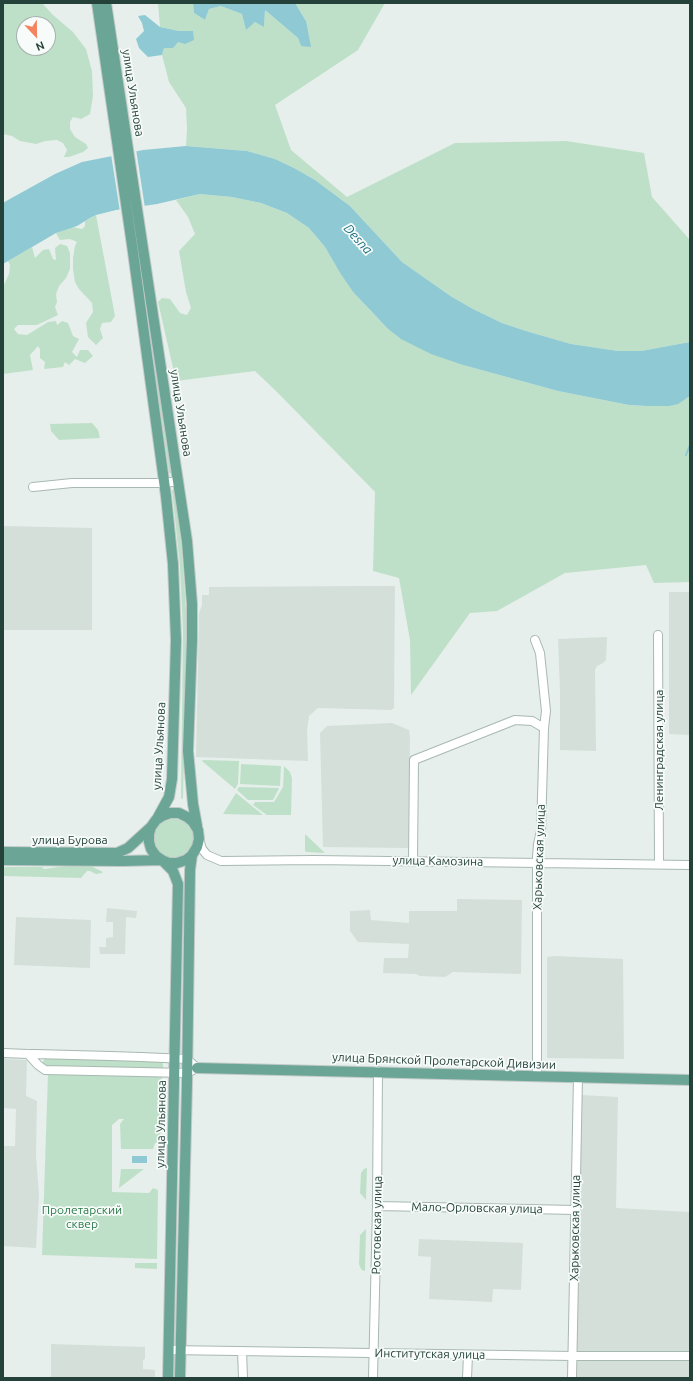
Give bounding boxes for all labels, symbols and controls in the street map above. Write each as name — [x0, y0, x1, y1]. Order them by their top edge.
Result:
north arrow — [16, 16, 56, 56]
text: N — [34, 39, 46, 53]
street label: улица Ульянова — [119, 48, 147, 138]
water label: Desna — [340, 221, 376, 257]
street label: улица Ульянова — [167, 368, 195, 458]
street label: Ленинградская улица — [652, 689, 666, 811]
street label: улица Ульянова — [150, 702, 168, 790]
street label: Харьковская улица — [530, 804, 548, 910]
street label: улица Бурова — [32, 833, 108, 847]
street label: улица Камозина — [393, 853, 483, 869]
street label: улица Брянской Пролетарской Дивизии — [332, 1050, 556, 1072]
street label: улица Ульянова — [153, 1080, 169, 1168]
street label: Харьковская улица — [567, 1175, 583, 1281]
street label: Ростовская улица — [369, 1176, 385, 1274]
street label: Мало-Орловская улица — [411, 1200, 543, 1216]
park label: Пролетарский сквер — [42, 1203, 122, 1231]
street label: Институтская улица — [375, 1346, 485, 1362]

